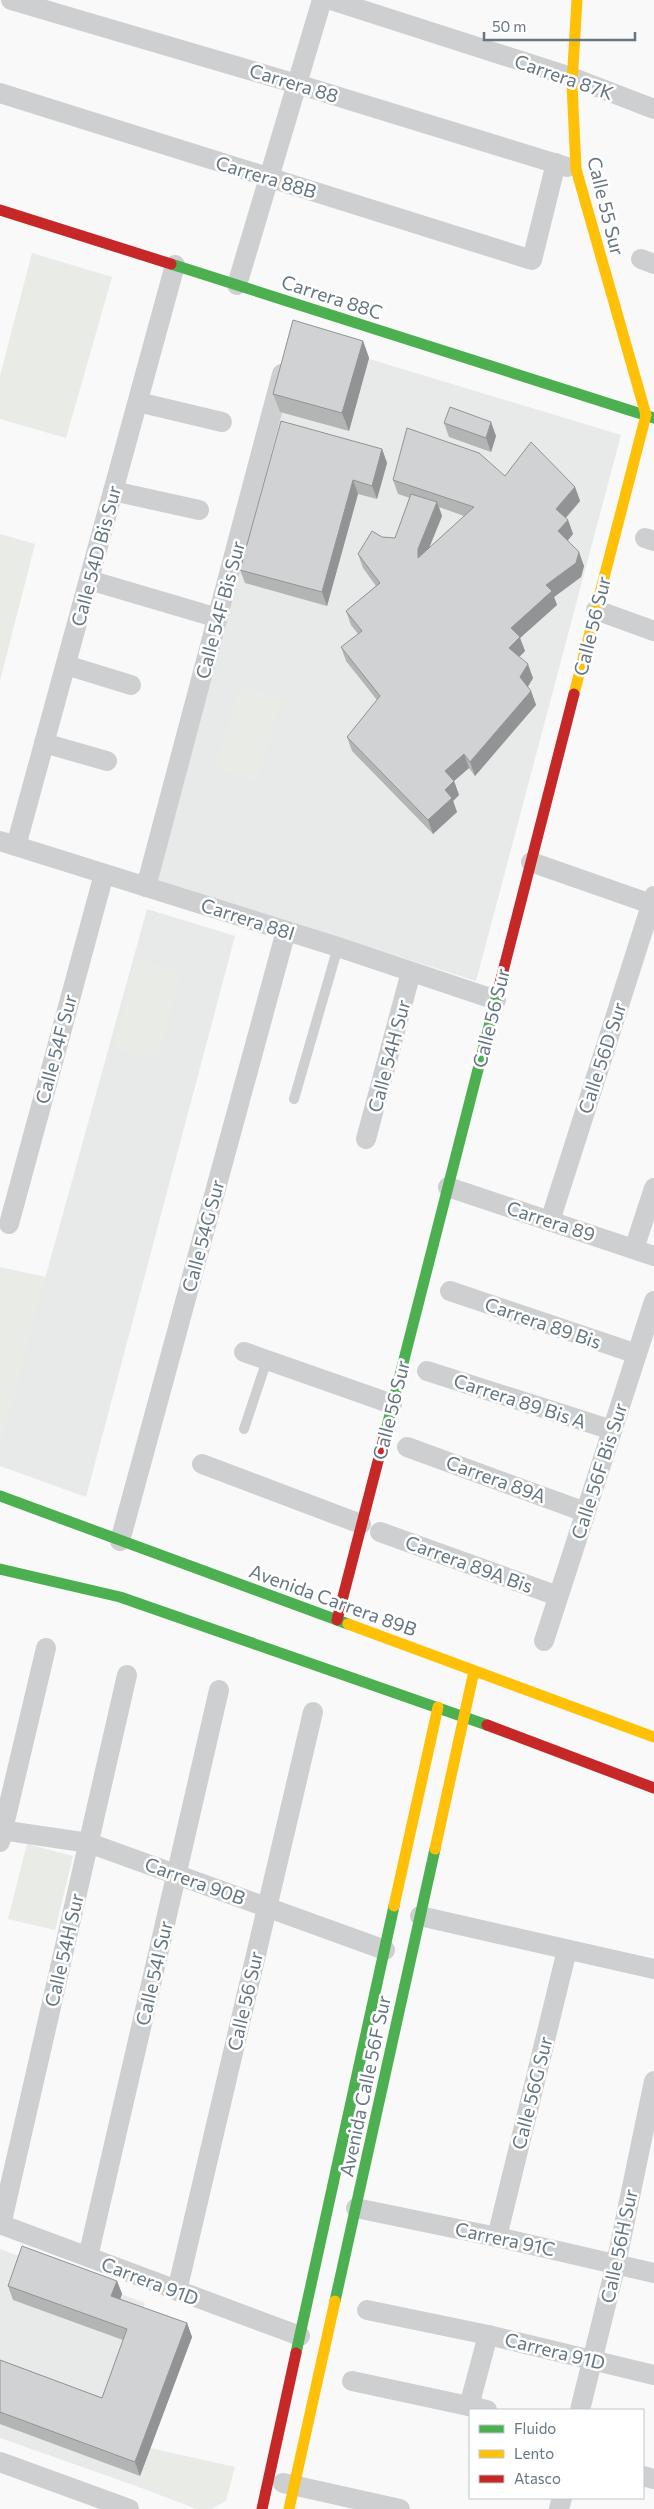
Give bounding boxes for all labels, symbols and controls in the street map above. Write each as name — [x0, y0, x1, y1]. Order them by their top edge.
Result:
scale bar — [484, 10, 635, 42]
text: 50 m — [492, 17, 526, 35]
street label: Carrera 87K — [512, 49, 617, 104]
street label: Carrera 88 — [247, 58, 341, 107]
street label: Carrera 88B — [213, 150, 319, 203]
street label: Calle 55 Sur — [583, 154, 630, 258]
street label: Carrera 88C — [279, 269, 386, 324]
street label: Calle 54D Bis Sur — [66, 482, 125, 629]
street label: Calle 54F Bis Sur — [190, 538, 249, 681]
street label: Calle 56 Sur — [568, 573, 615, 678]
street label: Carrera 88I — [198, 893, 298, 944]
street label: Calle 56 Sur — [467, 965, 514, 1070]
street label: Calle 54F Sur — [30, 991, 81, 1106]
street label: Calle 54H Sur — [362, 997, 415, 1115]
street label: Calle 56D Sur — [573, 999, 630, 1116]
street label: Calle 54G Sur — [176, 1177, 229, 1295]
street label: Carrera 89 — [504, 1195, 598, 1246]
street label: Carrera 89 Bis — [482, 1292, 604, 1353]
street label: Calle 56 Sur — [367, 1357, 414, 1462]
street label: Carrera 89 Bis A — [451, 1368, 589, 1433]
street label: Calle 56F Bis Sur — [566, 1399, 632, 1542]
street label: Carrera 89A — [443, 1450, 549, 1507]
street label: Carrera 89A Bis — [402, 1530, 536, 1597]
street label: Avenida Carrera 89B — [246, 1559, 420, 1640]
street label: Carrera 90B — [142, 1852, 248, 1909]
street label: Calle 54H Sur — [39, 1890, 88, 2009]
street label: Calle 54I Sur — [130, 1918, 177, 2028]
street label: Calle 56 Sur — [222, 1948, 267, 2053]
street label: Avenida Calle 56F Sur — [334, 1993, 395, 2179]
street label: Calle 56G Sur — [506, 2034, 557, 2152]
street label: Calle 56H Sur — [595, 2186, 642, 2305]
street label: Carrera 91C — [453, 2217, 557, 2260]
street label: Carrera 91D — [98, 2251, 202, 2310]
street label: Carrera 91D — [503, 2327, 608, 2374]
legend — [469, 2409, 644, 2499]
text: Fluido — [514, 2419, 556, 2437]
text: Lento — [514, 2444, 554, 2462]
text: Atasco — [514, 2469, 561, 2487]

